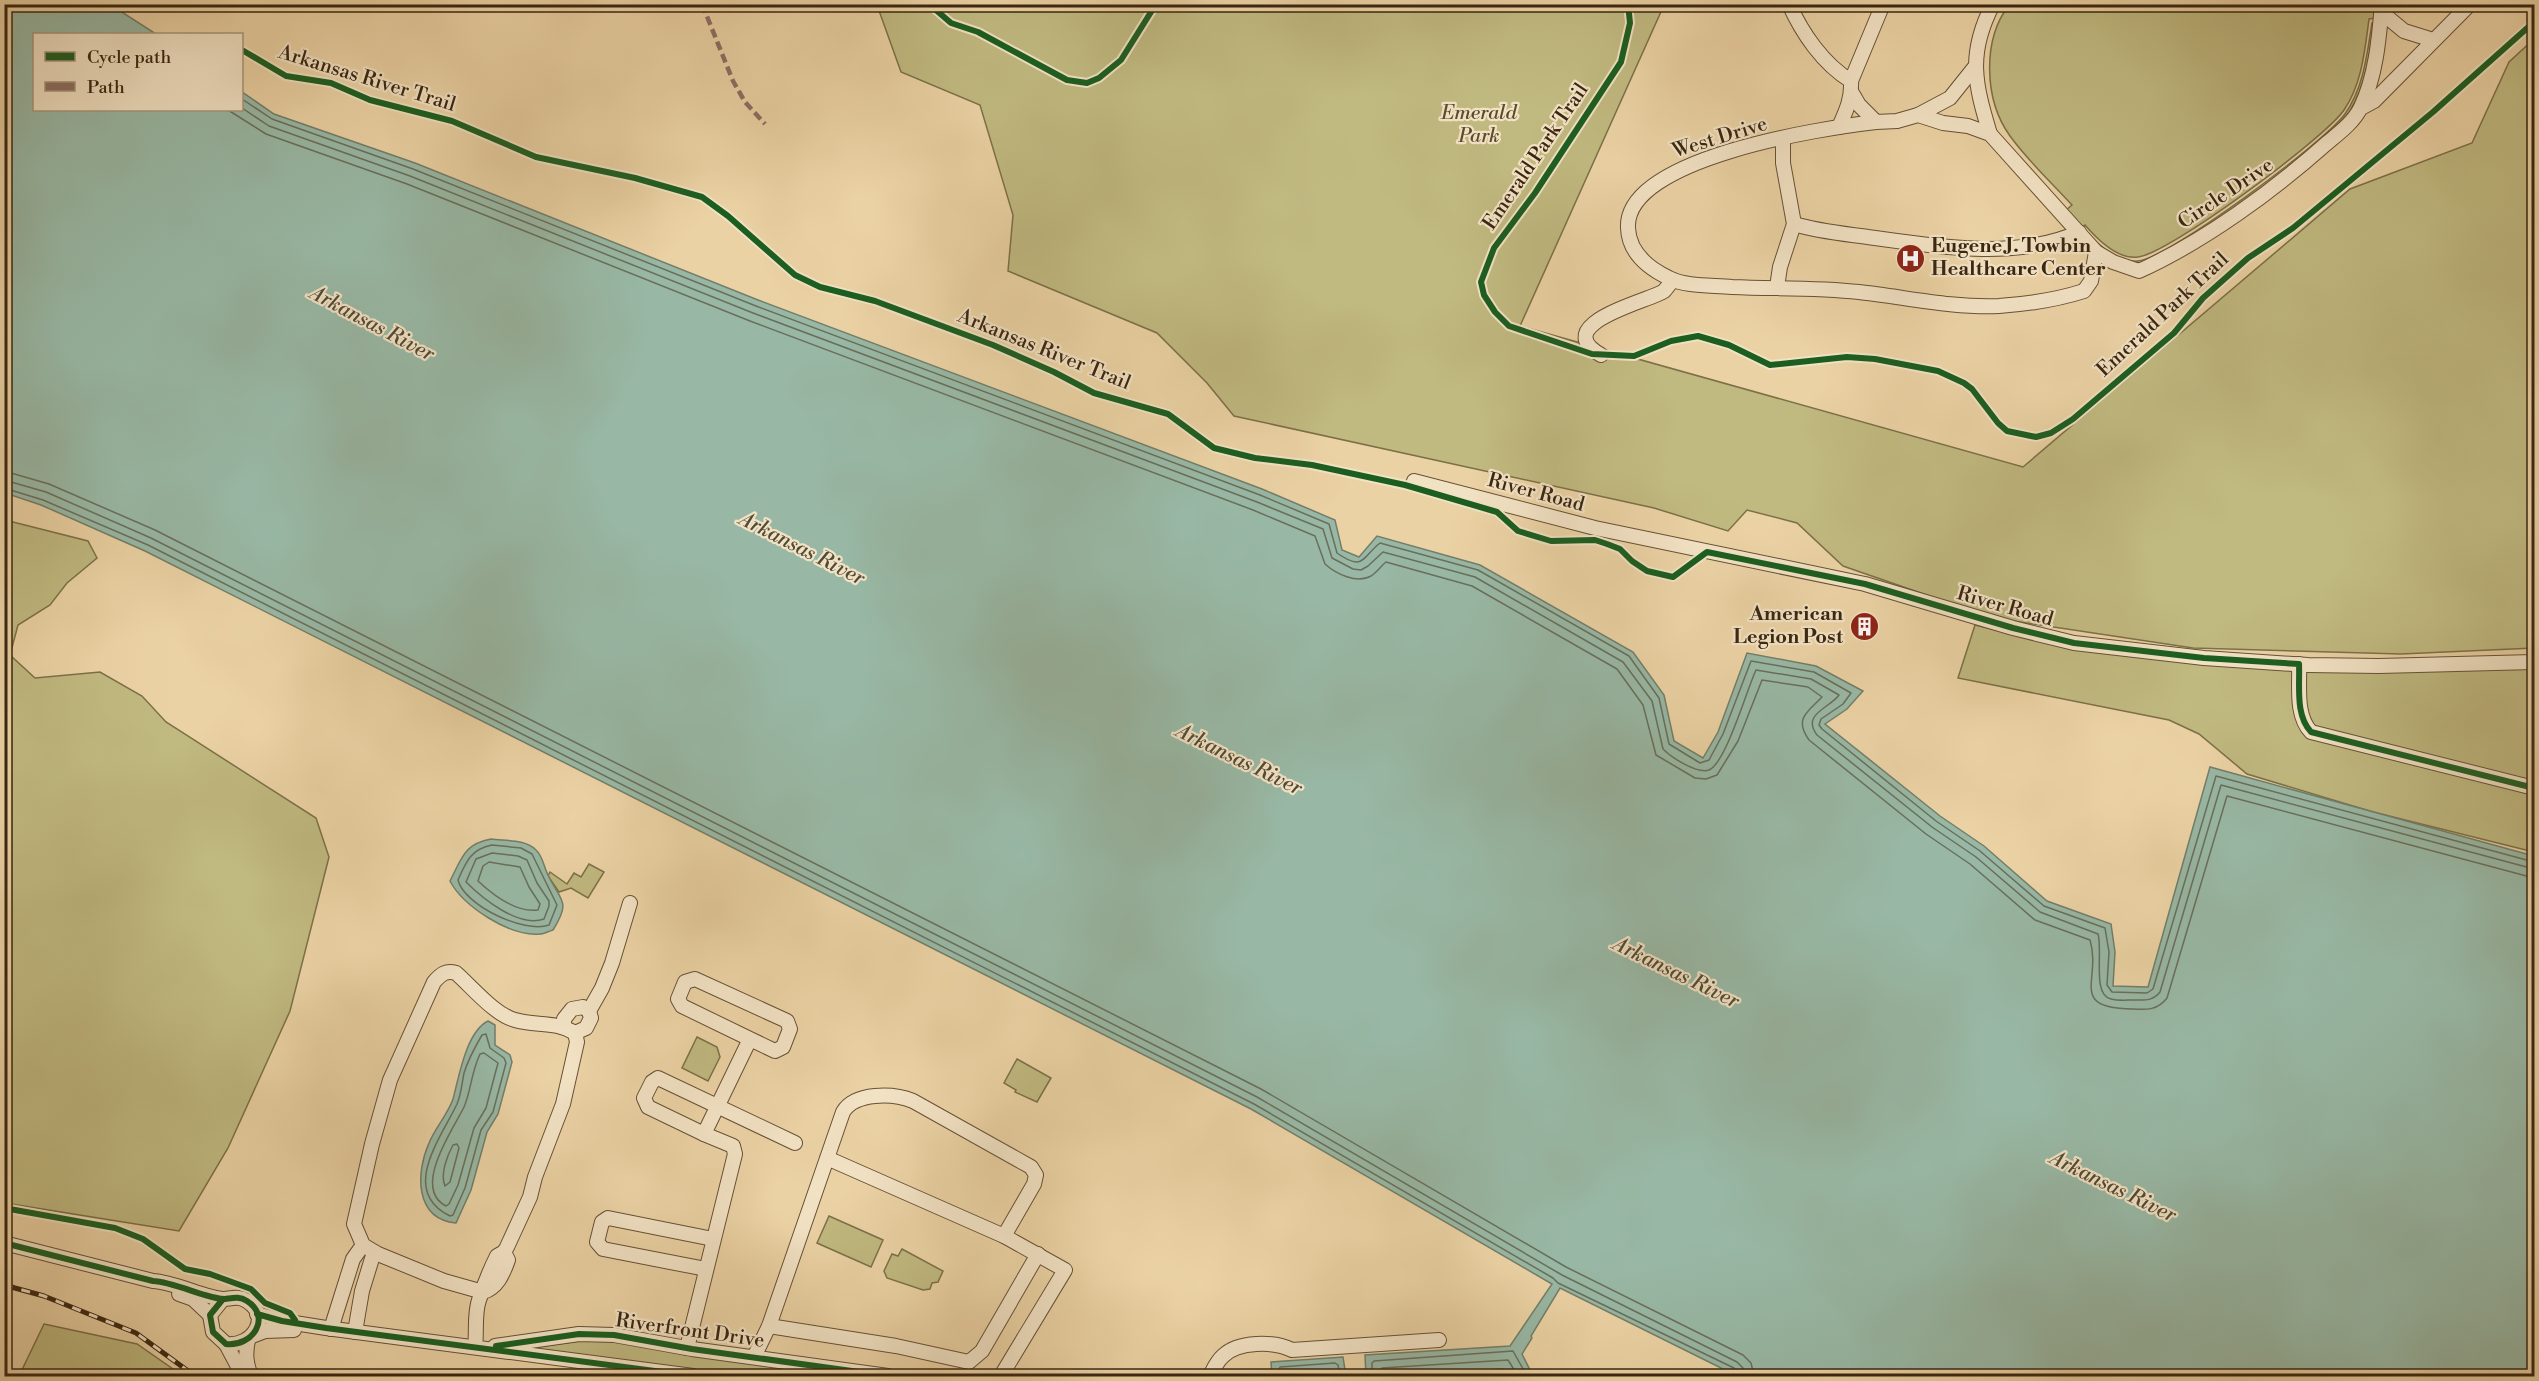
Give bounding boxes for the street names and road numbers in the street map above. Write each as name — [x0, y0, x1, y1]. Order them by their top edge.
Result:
street label: Arkansas River Trail — [274, 40, 459, 118]
street label: Emerald Park Trail — [1478, 79, 1594, 235]
street label: West Drive — [1669, 112, 1771, 165]
street label: Circle Drive — [2174, 153, 2278, 235]
street label: Emerald Park Trail — [2092, 247, 2234, 383]
street label: Arkansas River Trail — [953, 304, 1134, 396]
street label: River Road — [1485, 468, 1588, 518]
street label: River Road — [1954, 581, 2057, 633]
street label: Riverfront Drive — [614, 1308, 766, 1354]

